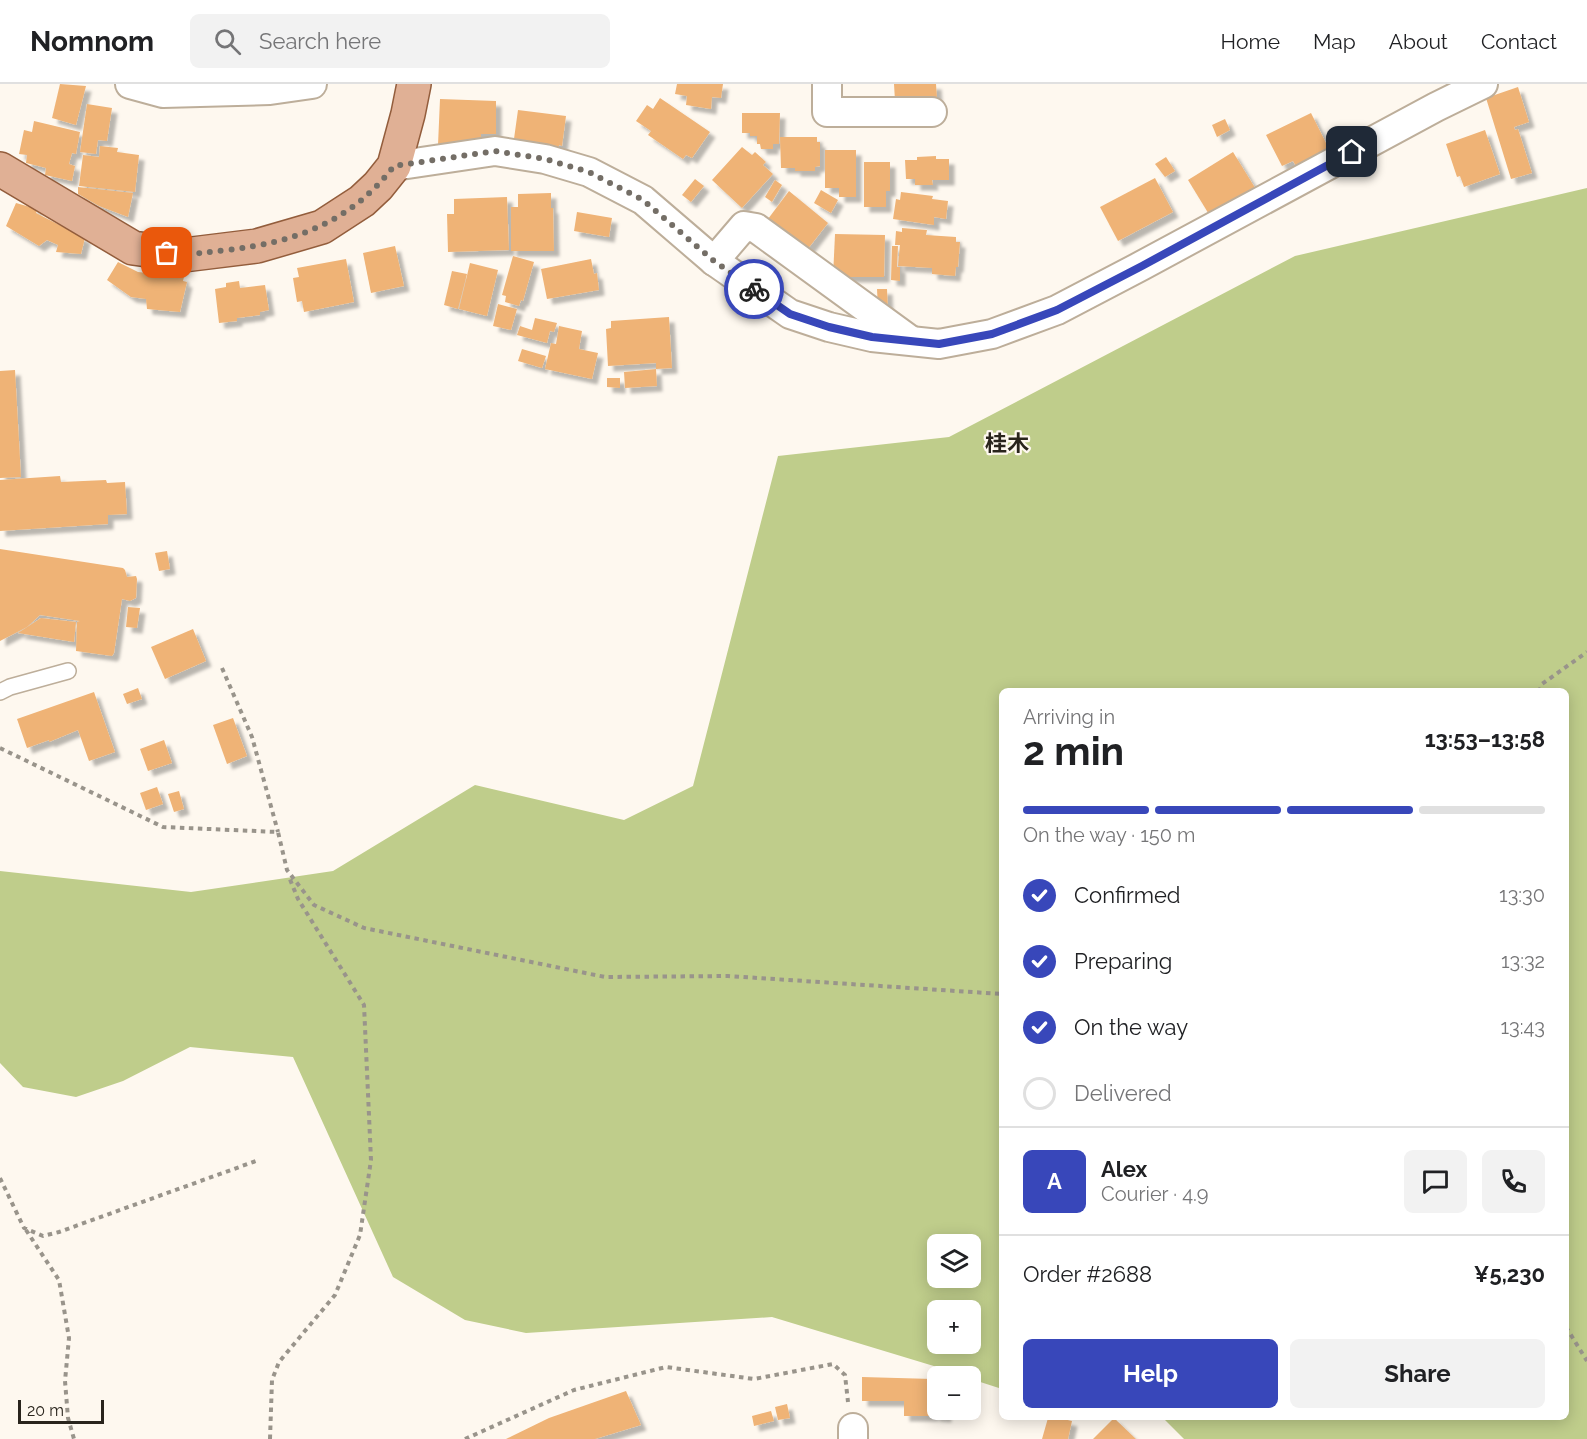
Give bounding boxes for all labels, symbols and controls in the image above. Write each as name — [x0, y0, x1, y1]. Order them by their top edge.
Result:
search box — [190, 14, 610, 68]
text: Nomnom — [30, 25, 154, 58]
icon: search — [211, 25, 244, 58]
text: Search here — [259, 28, 381, 54]
text: Home — [1221, 29, 1280, 54]
text: Map — [1313, 29, 1356, 54]
text: About — [1389, 29, 1448, 54]
text: Contact — [1481, 29, 1557, 54]
pin — [1326, 126, 1377, 177]
icon: home — [1335, 135, 1368, 168]
pin — [141, 227, 192, 278]
icon: bag — [150, 236, 183, 269]
courier — [724, 259, 784, 319]
icon: bike — [738, 273, 771, 306]
district label: 桂木 — [985, 430, 1029, 456]
text: Arriving in — [1023, 705, 1115, 729]
text: 13:53–13:58 — [1425, 726, 1545, 752]
text: 2 min — [1023, 728, 1124, 774]
text: On the way · 150 m — [1023, 823, 1195, 847]
icon: check — [1023, 879, 1056, 912]
text: Confirmed — [1074, 882, 1181, 908]
text: 13:30 — [1499, 883, 1545, 907]
icon: check — [1023, 945, 1056, 978]
text: Preparing — [1074, 948, 1172, 974]
text: 13:32 — [1501, 949, 1545, 973]
icon: check — [1023, 1011, 1056, 1044]
text: On the way — [1074, 1014, 1188, 1040]
text: 13:43 — [1500, 1015, 1545, 1039]
text: Delivered — [1074, 1080, 1172, 1106]
button: chat — [1404, 1150, 1467, 1213]
button: phone — [1482, 1150, 1545, 1213]
text: Alex — [1101, 1156, 1147, 1182]
text: A — [1047, 1168, 1062, 1194]
text: Courier · 4.9 — [1101, 1182, 1209, 1206]
map controls — [927, 1234, 981, 1420]
button: layers — [927, 1234, 981, 1288]
text: Order #2688 — [1023, 1261, 1152, 1287]
text: ¥5,230 — [1474, 1261, 1545, 1287]
button: + — [927, 1300, 981, 1354]
button: Help — [1023, 1339, 1278, 1408]
button: Share — [1290, 1339, 1545, 1408]
button: − — [927, 1366, 981, 1420]
scale bar — [18, 1397, 104, 1424]
text: 20 m — [27, 1401, 64, 1420]

